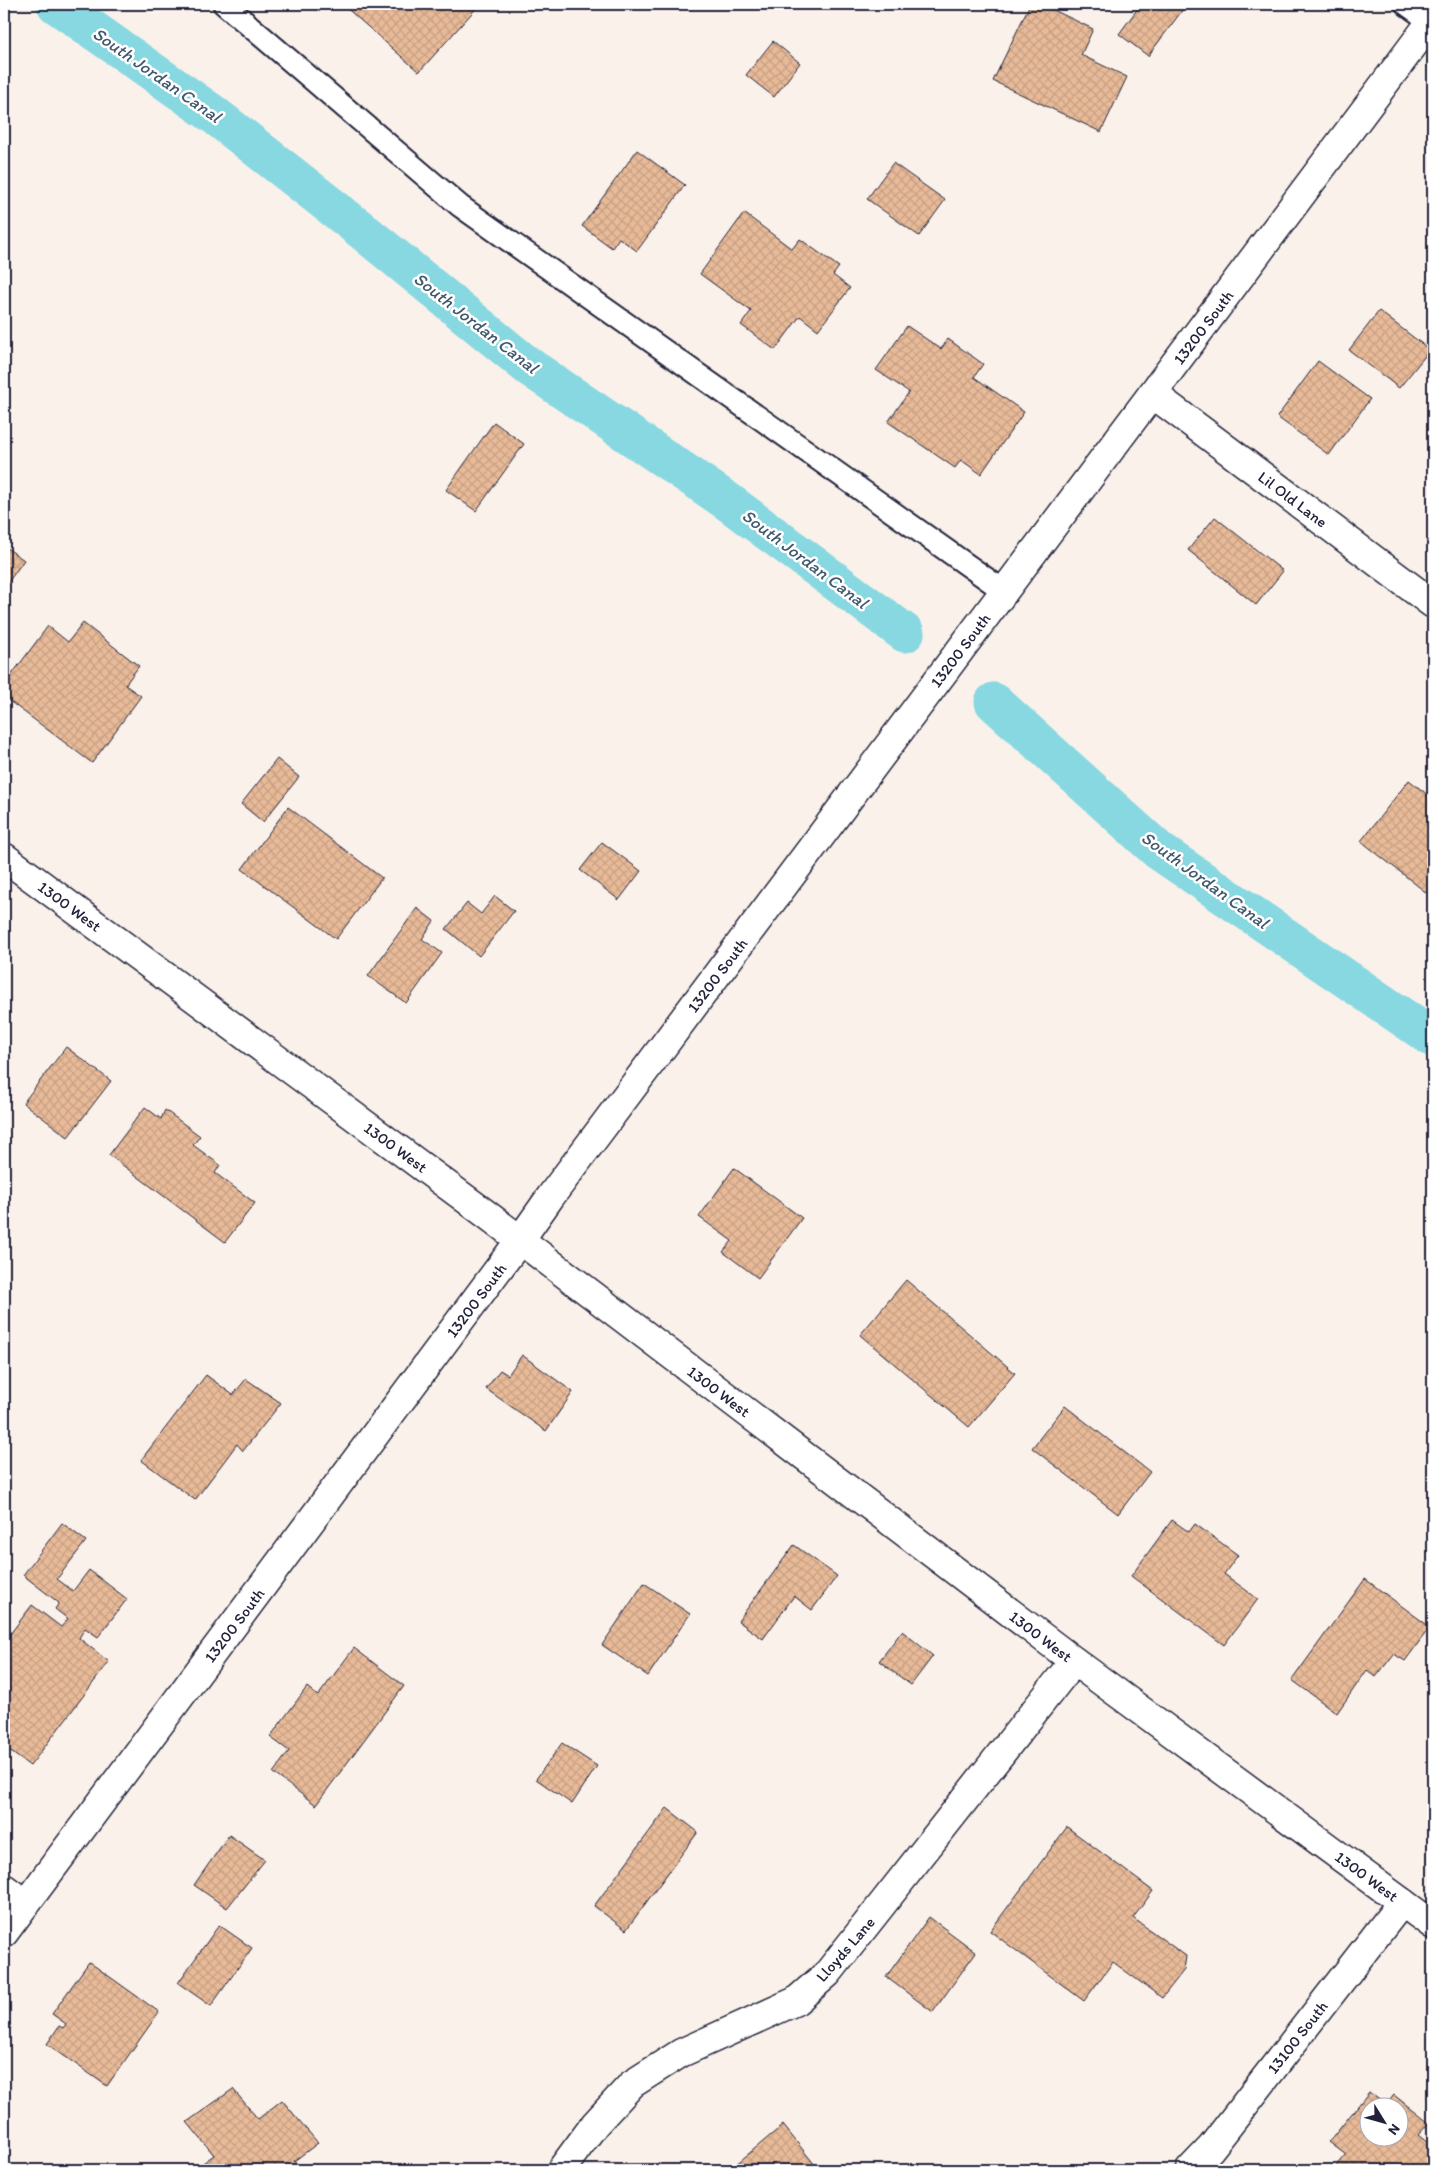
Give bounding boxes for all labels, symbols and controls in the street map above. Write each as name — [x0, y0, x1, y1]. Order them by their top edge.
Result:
water label: South Jordan Canal — [89, 22, 227, 129]
water label: South Jordan Canal — [409, 268, 544, 380]
street label: 13200 South — [1169, 286, 1237, 368]
street label: Lil Old Lane — [1254, 467, 1331, 532]
water label: South Jordan Canal — [738, 505, 874, 615]
street label: 13200 South — [926, 609, 994, 691]
water label: South Jordan Canal — [1137, 826, 1274, 935]
street label: 1300 West — [34, 877, 105, 936]
street label: 13200 South — [683, 934, 751, 1016]
street label: 1300 West — [360, 1118, 431, 1177]
street label: 13200 South — [442, 1259, 510, 1341]
street label: 1300 West — [684, 1362, 754, 1421]
street label: 13200 South — [200, 1584, 268, 1666]
street label: 1300 West — [1006, 1607, 1076, 1666]
street label: 1300 West — [1331, 1847, 1402, 1906]
street label: Lloyds Lane — [812, 1913, 879, 1986]
street label: 13100 South — [1263, 1997, 1332, 2077]
north arrow — [1360, 2096, 1410, 2146]
text: N — [1384, 2121, 1404, 2138]

